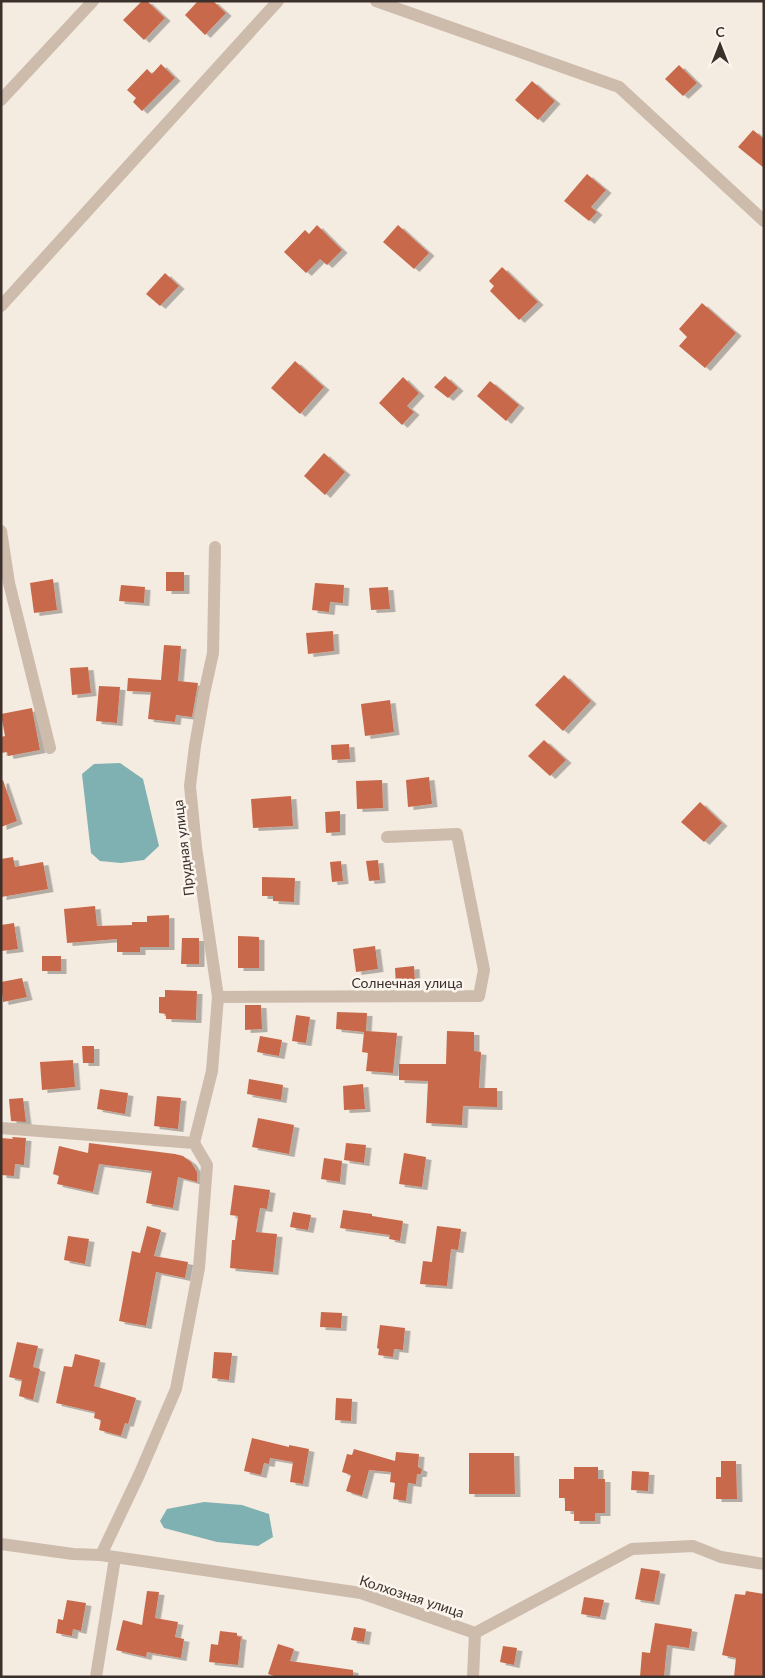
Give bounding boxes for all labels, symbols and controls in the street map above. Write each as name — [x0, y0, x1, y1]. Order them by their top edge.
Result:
north arrow — [695, 20, 745, 70]
text: С — [715, 23, 725, 40]
street label: Прудная улица — [169, 799, 197, 897]
street label: Солнечная улица — [351, 974, 463, 991]
street label: Колхозная улица — [358, 1571, 467, 1621]

